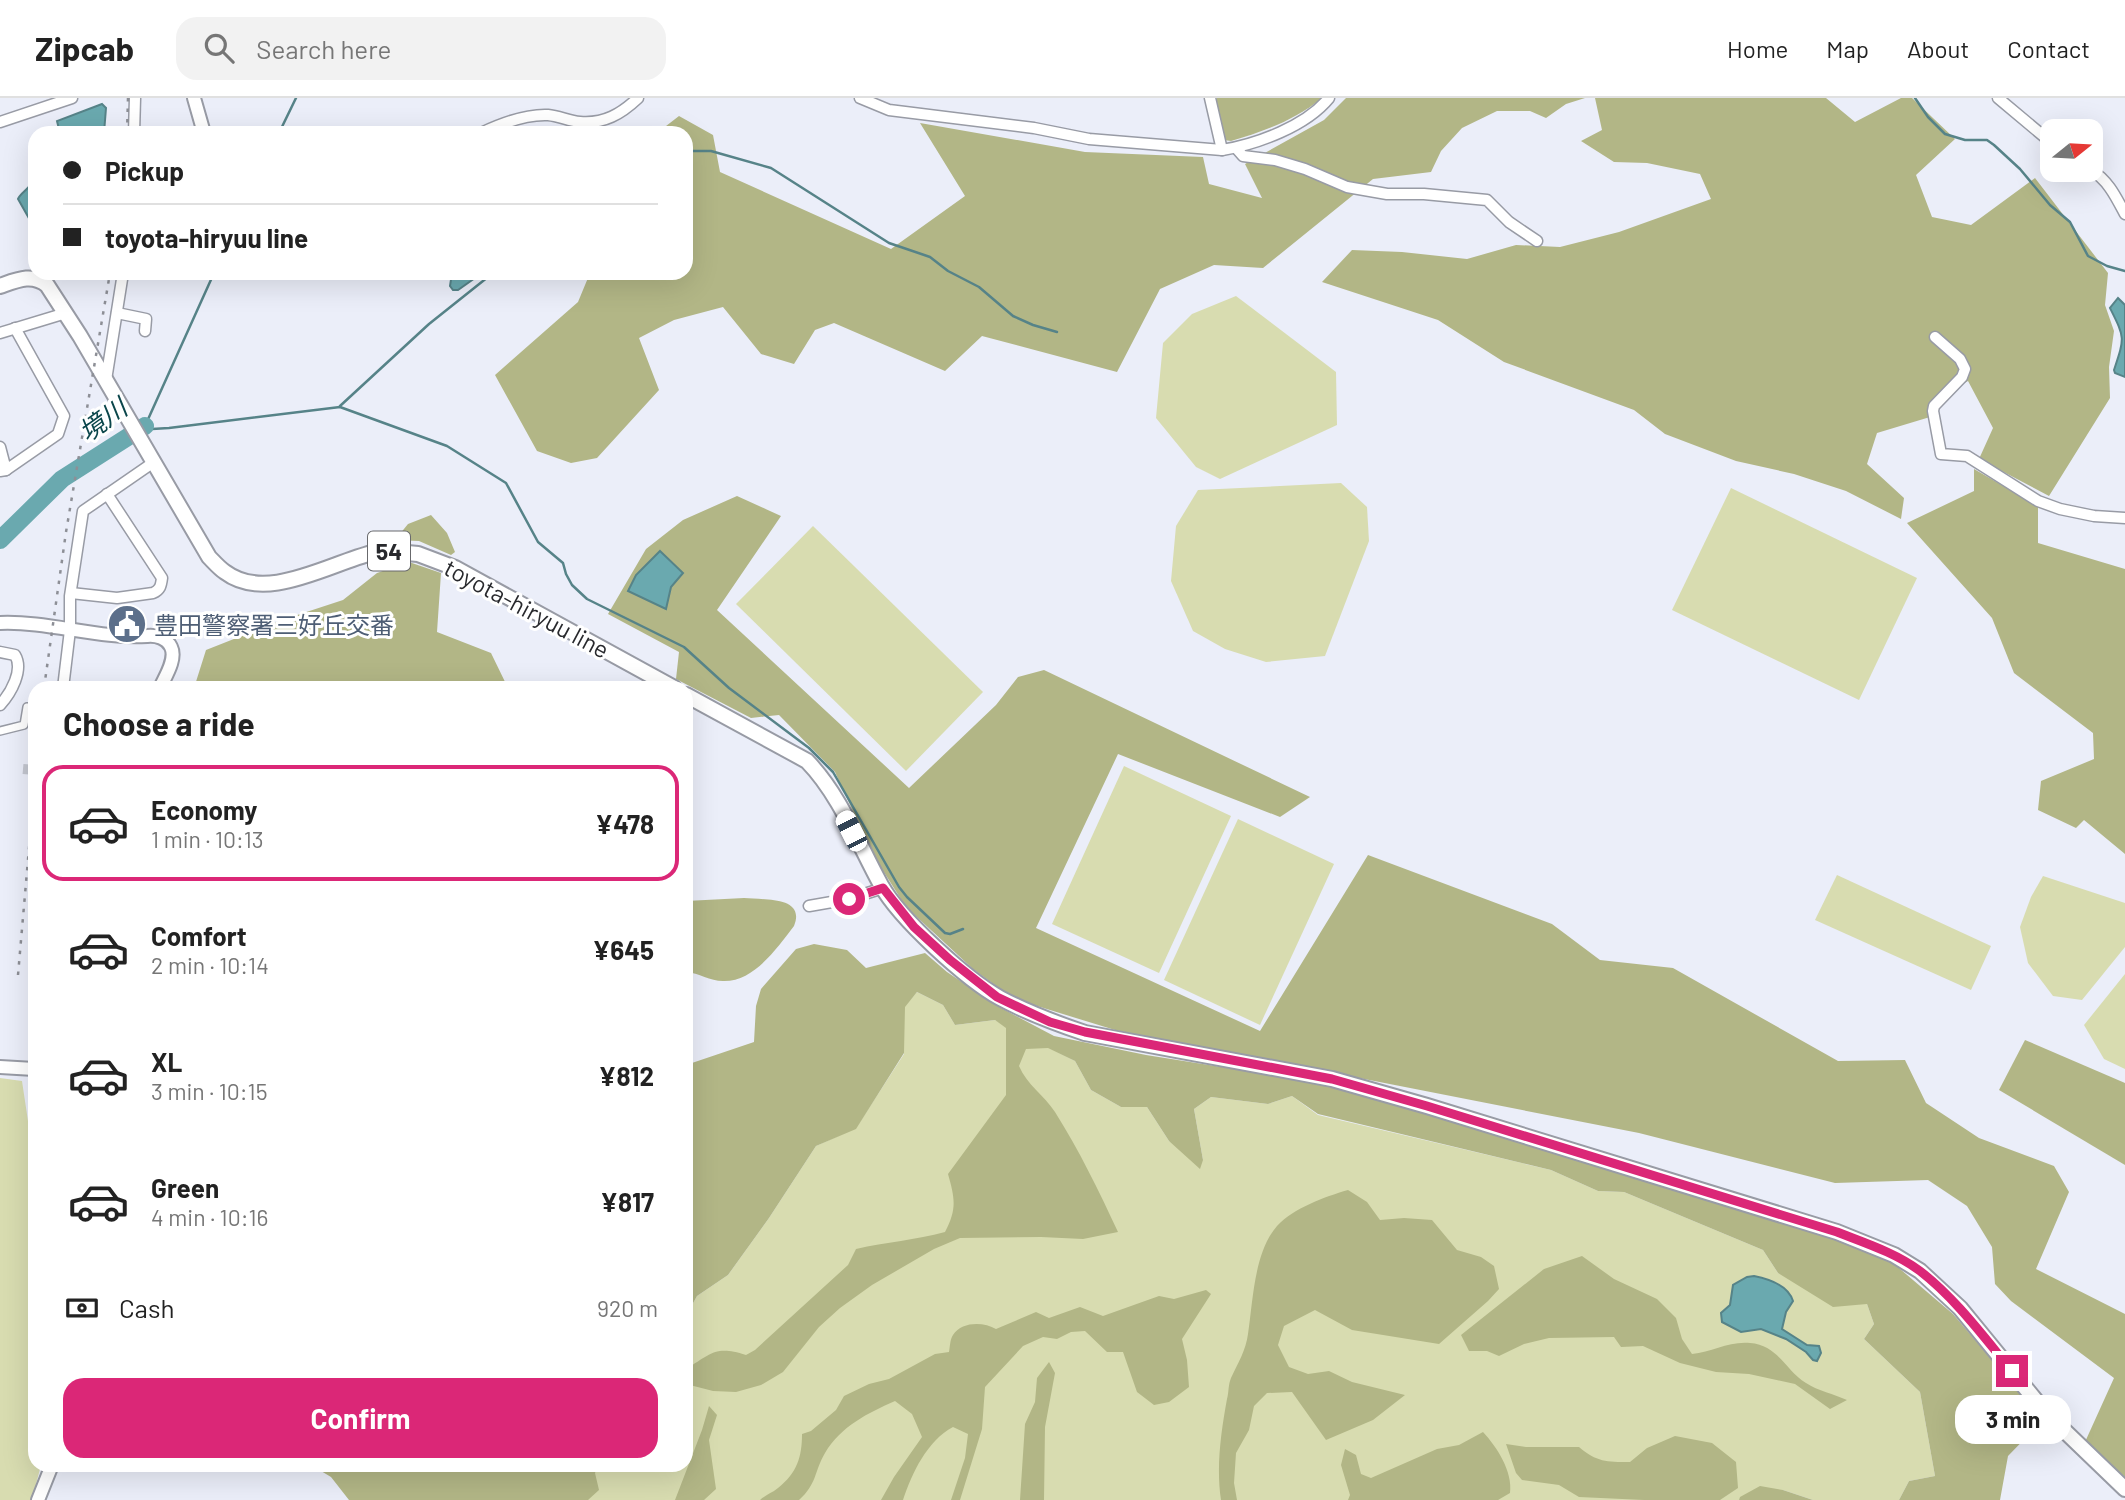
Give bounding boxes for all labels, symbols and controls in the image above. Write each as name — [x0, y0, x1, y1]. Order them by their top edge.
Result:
search box — [176, 17, 666, 80]
text: Zipcab — [35, 28, 134, 68]
icon: search — [200, 29, 238, 67]
text: Search here — [256, 33, 391, 64]
text: Home — [1727, 34, 1788, 63]
text: Map — [1826, 34, 1869, 63]
text: About — [1907, 34, 1969, 63]
text: Contact — [2007, 34, 2090, 63]
north arrow — [2040, 119, 2104, 182]
map controls — [2040, 119, 2103, 182]
text: Pickup — [105, 155, 184, 186]
text: toyota-hiryuu line — [105, 222, 308, 253]
water label: 境川 — [72, 389, 135, 447]
road number: 54 — [368, 531, 410, 570]
street label: toyota-hiryuu line — [440, 552, 614, 664]
public building icon: 豊田警察署三好丘交番 — [106, 603, 148, 645]
place label: 豊田警察署三好丘交番 — [154, 610, 394, 639]
text: Choose a ride — [63, 704, 255, 742]
icon: car — [67, 792, 130, 855]
text: Economy — [151, 794, 257, 825]
text: ¥478 — [595, 808, 654, 839]
car — [833, 808, 870, 854]
text: 1 min · 10:13 — [151, 825, 264, 853]
route start — [833, 883, 865, 915]
icon: car — [67, 918, 130, 981]
text: Comfort — [151, 920, 247, 951]
text: ¥645 — [592, 934, 654, 965]
text: 2 min · 10:14 — [151, 951, 269, 979]
icon: car — [67, 1044, 130, 1107]
text: XL — [151, 1046, 182, 1077]
text: ¥812 — [599, 1060, 654, 1091]
text: 3 min · 10:15 — [151, 1077, 267, 1105]
icon: car — [67, 1170, 130, 1233]
text: Green — [151, 1172, 219, 1203]
text: ¥817 — [600, 1186, 654, 1217]
text: 4 min · 10:16 — [151, 1203, 268, 1231]
icon: cash — [63, 1289, 101, 1327]
text: Cash — [119, 1292, 174, 1323]
text: 920 m — [597, 1294, 658, 1322]
route end — [1996, 1355, 2028, 1387]
button: Confirm — [63, 1378, 658, 1458]
callout: 3 min — [1954, 1396, 2070, 1444]
text: 3 min — [1986, 1405, 2040, 1433]

